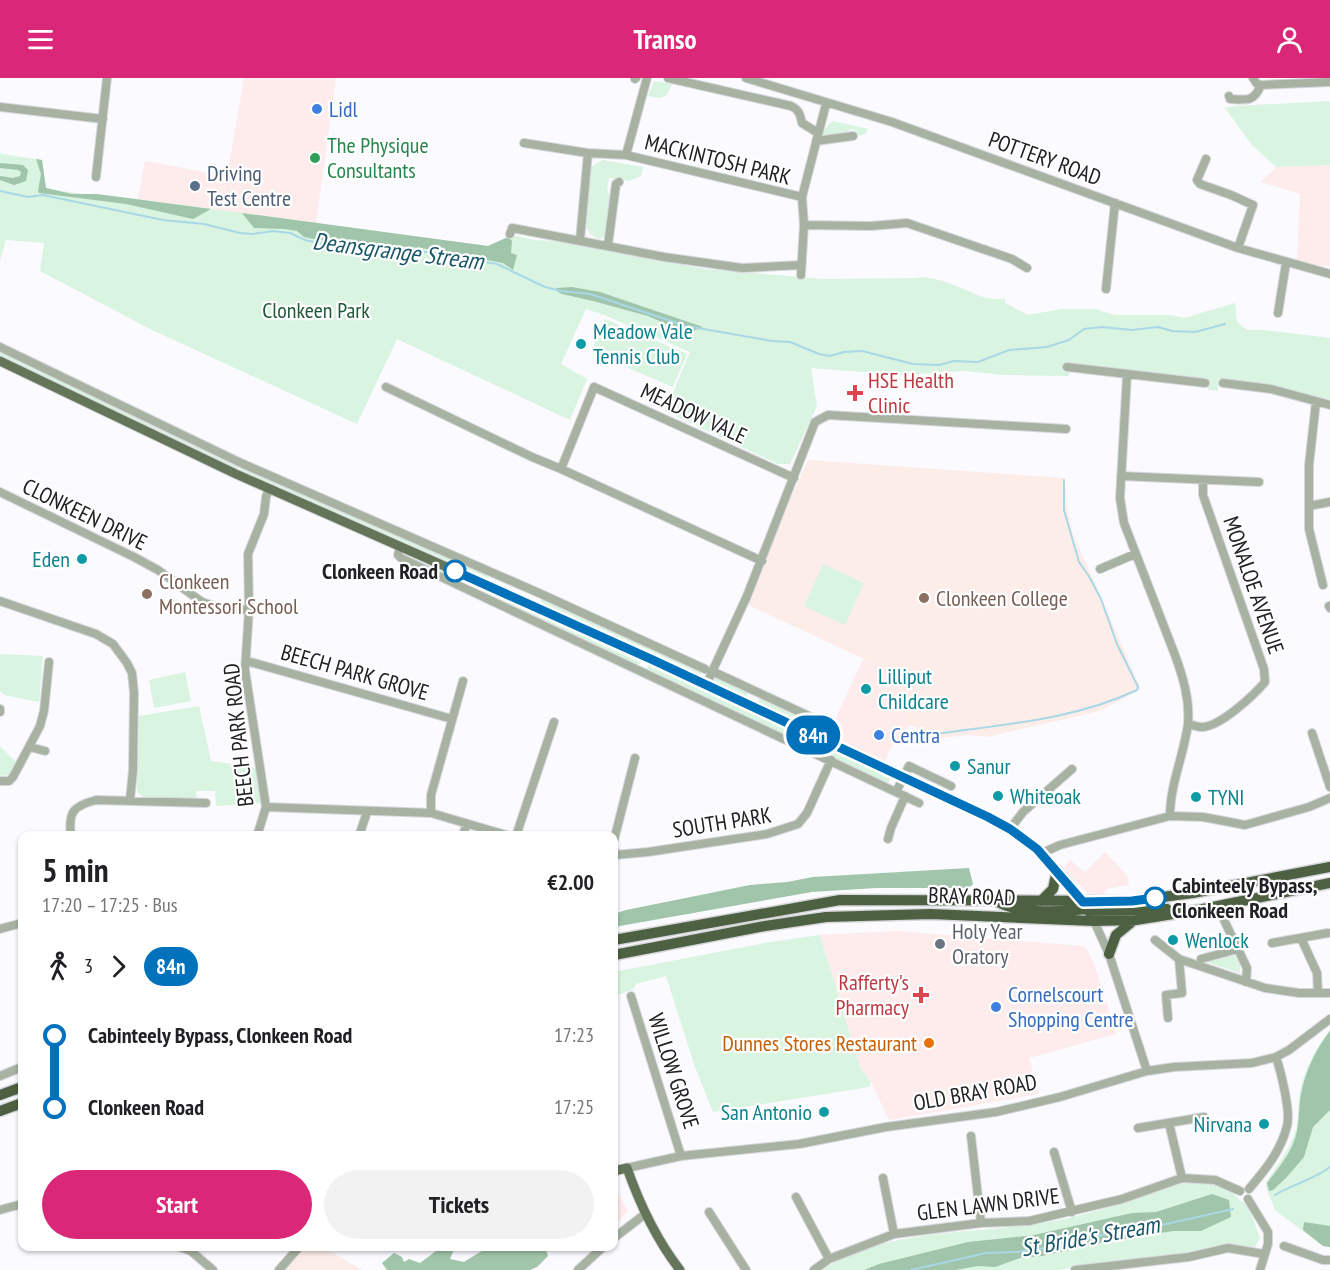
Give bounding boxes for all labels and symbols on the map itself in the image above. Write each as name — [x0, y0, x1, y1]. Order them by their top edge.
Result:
place label: Lidl — [329, 95, 358, 123]
marker: Lidl — [310, 102, 324, 116]
street label: POTTERY ROAD — [985, 125, 1105, 191]
street label: MACKINTOSH PARK — [642, 127, 794, 191]
place label: The Physique Consultants — [327, 131, 429, 184]
marker: The Physique Consultants — [308, 151, 322, 165]
place label: Driving Test Centre — [207, 159, 291, 212]
marker: Driving Test Centre — [188, 179, 202, 193]
water label: Deansgrange Stream — [311, 225, 487, 277]
park label: Clonkeen Park — [262, 296, 370, 324]
place label: Meadow Vale Tennis Club — [593, 317, 693, 370]
marker: Meadow Vale Tennis Club — [574, 337, 588, 351]
place label: HSE Health Clinic — [868, 366, 954, 419]
street label: MEADOW VALE — [636, 376, 752, 450]
marker: HSE Health Clinic — [846, 384, 864, 402]
street label: CLONKEEN DRIVE — [18, 472, 152, 556]
street label: MONALOE AVENUE — [1217, 512, 1291, 658]
place label: Eden — [32, 545, 70, 573]
marker: Eden — [75, 552, 89, 566]
place label: Clonkeen Road — [322, 557, 438, 585]
marker: Clonkeen Road — [444, 560, 466, 582]
place label: Clonkeen Montessori School — [159, 567, 299, 620]
place label: Clonkeen College — [936, 584, 1068, 612]
marker: Clonkeen Montessori School — [140, 587, 154, 601]
marker: Clonkeen College — [917, 591, 931, 605]
street label: BEECH PARK GROVE — [278, 638, 432, 706]
street label: BEECH PARK ROAD — [217, 662, 259, 808]
place label: Lilliput Childcare — [878, 662, 949, 715]
marker: Lilliput Childcare — [859, 682, 873, 696]
line badge: 84n — [778, 716, 848, 754]
place label: Centra — [891, 721, 940, 749]
marker: Centra — [872, 728, 886, 742]
place label: Sanur — [967, 752, 1010, 780]
marker: Sanur — [948, 759, 962, 773]
place label: Whiteoak — [1010, 782, 1081, 810]
place label: TYNI — [1208, 783, 1244, 811]
marker: Whiteoak — [991, 789, 1005, 803]
marker: TYNI — [1189, 790, 1203, 804]
street label: SOUTH PARK — [671, 800, 774, 844]
place label: Cabinteely Bypass, Clonkeen Road — [1172, 871, 1317, 924]
street label: BRAY ROAD — [928, 880, 1016, 912]
marker: Cabinteely Bypass, Clonkeen Road — [1144, 887, 1166, 909]
place label: Holy Year Oratory — [952, 917, 1023, 970]
place label: Wenlock — [1185, 926, 1249, 954]
marker: Wenlock — [1166, 933, 1180, 947]
marker: Holy Year Oratory — [933, 937, 947, 951]
place label: Rafferty's Pharmacy — [836, 968, 910, 1021]
place label: Cornelscourt Shopping Centre — [1008, 980, 1134, 1033]
marker: Rafferty's Pharmacy — [914, 988, 928, 1002]
marker: Cornelscourt Shopping Centre — [989, 1000, 1003, 1014]
street label: WILLOW GROVE — [642, 1010, 706, 1132]
place label: Dunnes Stores Restaurant — [722, 1029, 917, 1057]
marker: Dunnes Stores Restaurant — [922, 1036, 936, 1050]
street label: OLD BRAY ROAD — [911, 1067, 1039, 1117]
place label: San Antonio — [721, 1098, 812, 1126]
marker: San Antonio — [817, 1105, 831, 1119]
place label: Nirvana — [1194, 1110, 1252, 1138]
marker: Nirvana — [1257, 1117, 1271, 1131]
street label: GLEN LAWN DRIVE — [915, 1181, 1061, 1227]
water label: St Bride's Stream — [1018, 1208, 1163, 1263]

